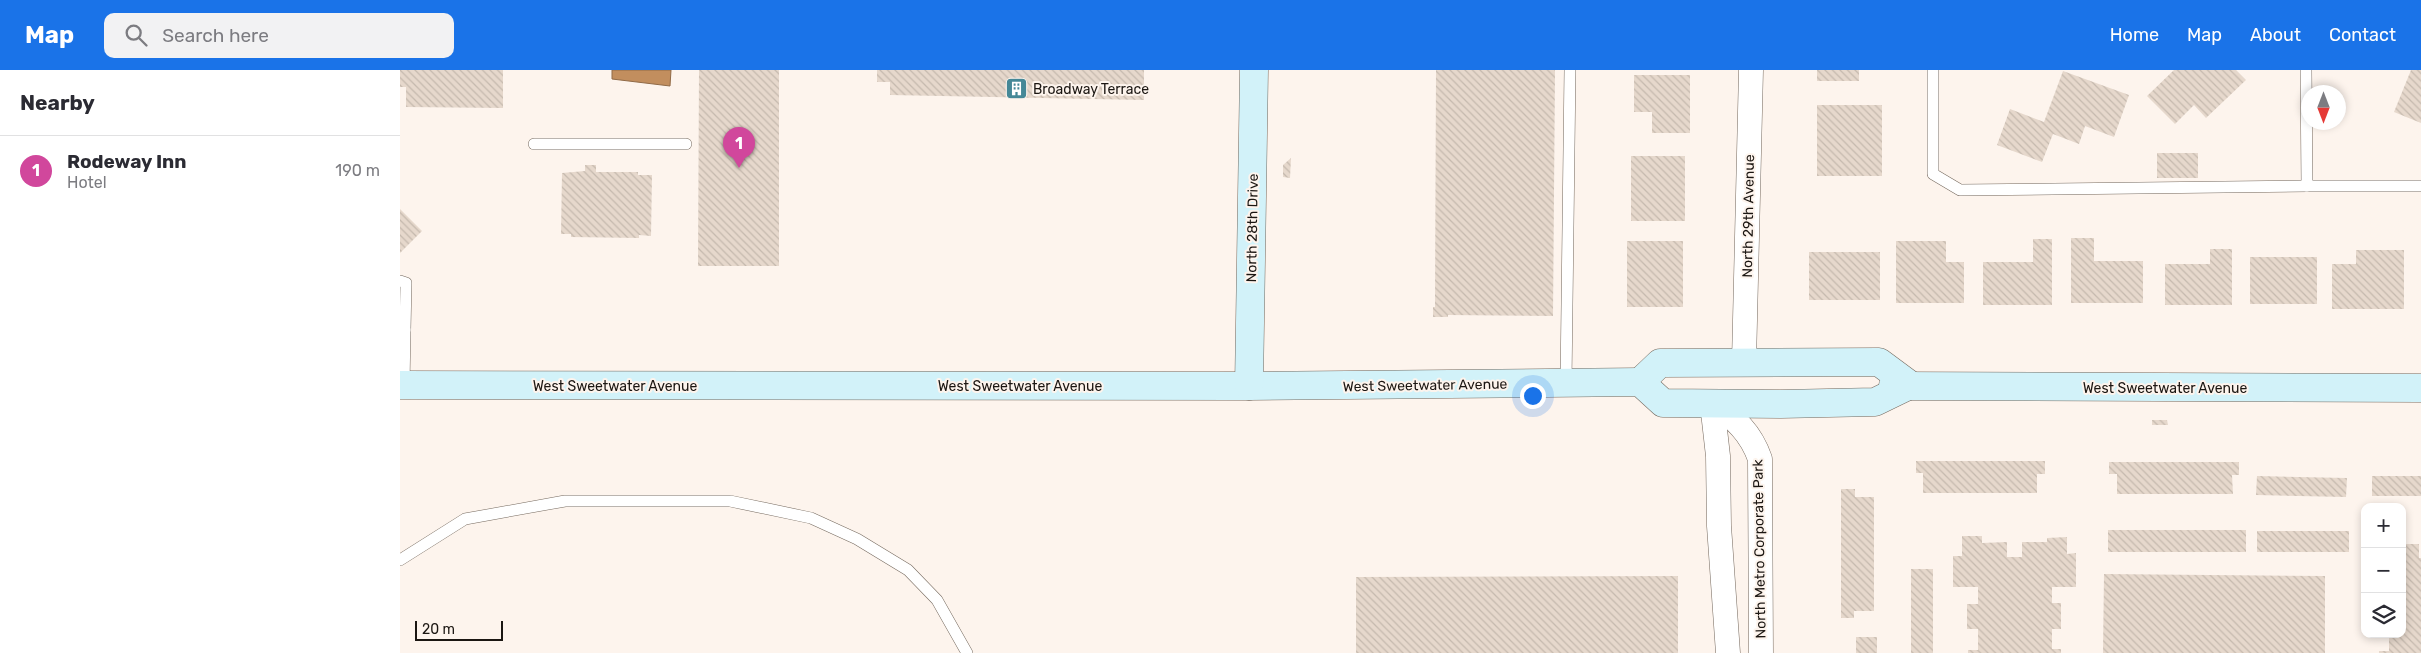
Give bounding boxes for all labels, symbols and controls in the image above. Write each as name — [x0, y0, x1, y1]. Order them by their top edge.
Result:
search box — [104, 13, 454, 58]
text: Map — [25, 21, 74, 49]
icon: search — [122, 21, 150, 49]
text: Search here — [162, 24, 269, 47]
text: Home — [2110, 24, 2159, 46]
text: Map — [2187, 24, 2222, 46]
text: About — [2250, 24, 2301, 46]
text: Contact — [2329, 24, 2396, 46]
building icon: Broadway Terrace — [1005, 77, 1029, 101]
place label: Broadway Terrace — [1033, 81, 1149, 98]
north arrow — [2301, 85, 2346, 130]
text: Nearby — [20, 90, 95, 115]
pin: 1 — [723, 127, 755, 168]
text: Rodeway Inn — [67, 150, 187, 173]
street label: North 29th Avenue — [1739, 154, 1758, 278]
text: 1 — [32, 161, 40, 180]
text: 190 m — [335, 161, 380, 180]
text: Hotel — [67, 173, 107, 192]
street label: North 28th Drive — [1243, 173, 1262, 283]
street label: West Sweetwater Avenue — [1343, 376, 1508, 395]
street label: West Sweetwater Avenue — [533, 378, 698, 395]
street label: West Sweetwater Avenue — [938, 378, 1103, 395]
street label: West Sweetwater Avenue — [2083, 380, 2248, 397]
your location — [1520, 383, 1546, 409]
street label: North Metro Corporate Park — [1749, 458, 1770, 639]
map controls — [2361, 503, 2406, 638]
button: + — [2361, 503, 2406, 548]
button: − — [2361, 548, 2406, 593]
button: layers — [2361, 593, 2406, 638]
scale bar — [415, 618, 502, 641]
text: 20 m — [422, 621, 455, 638]

